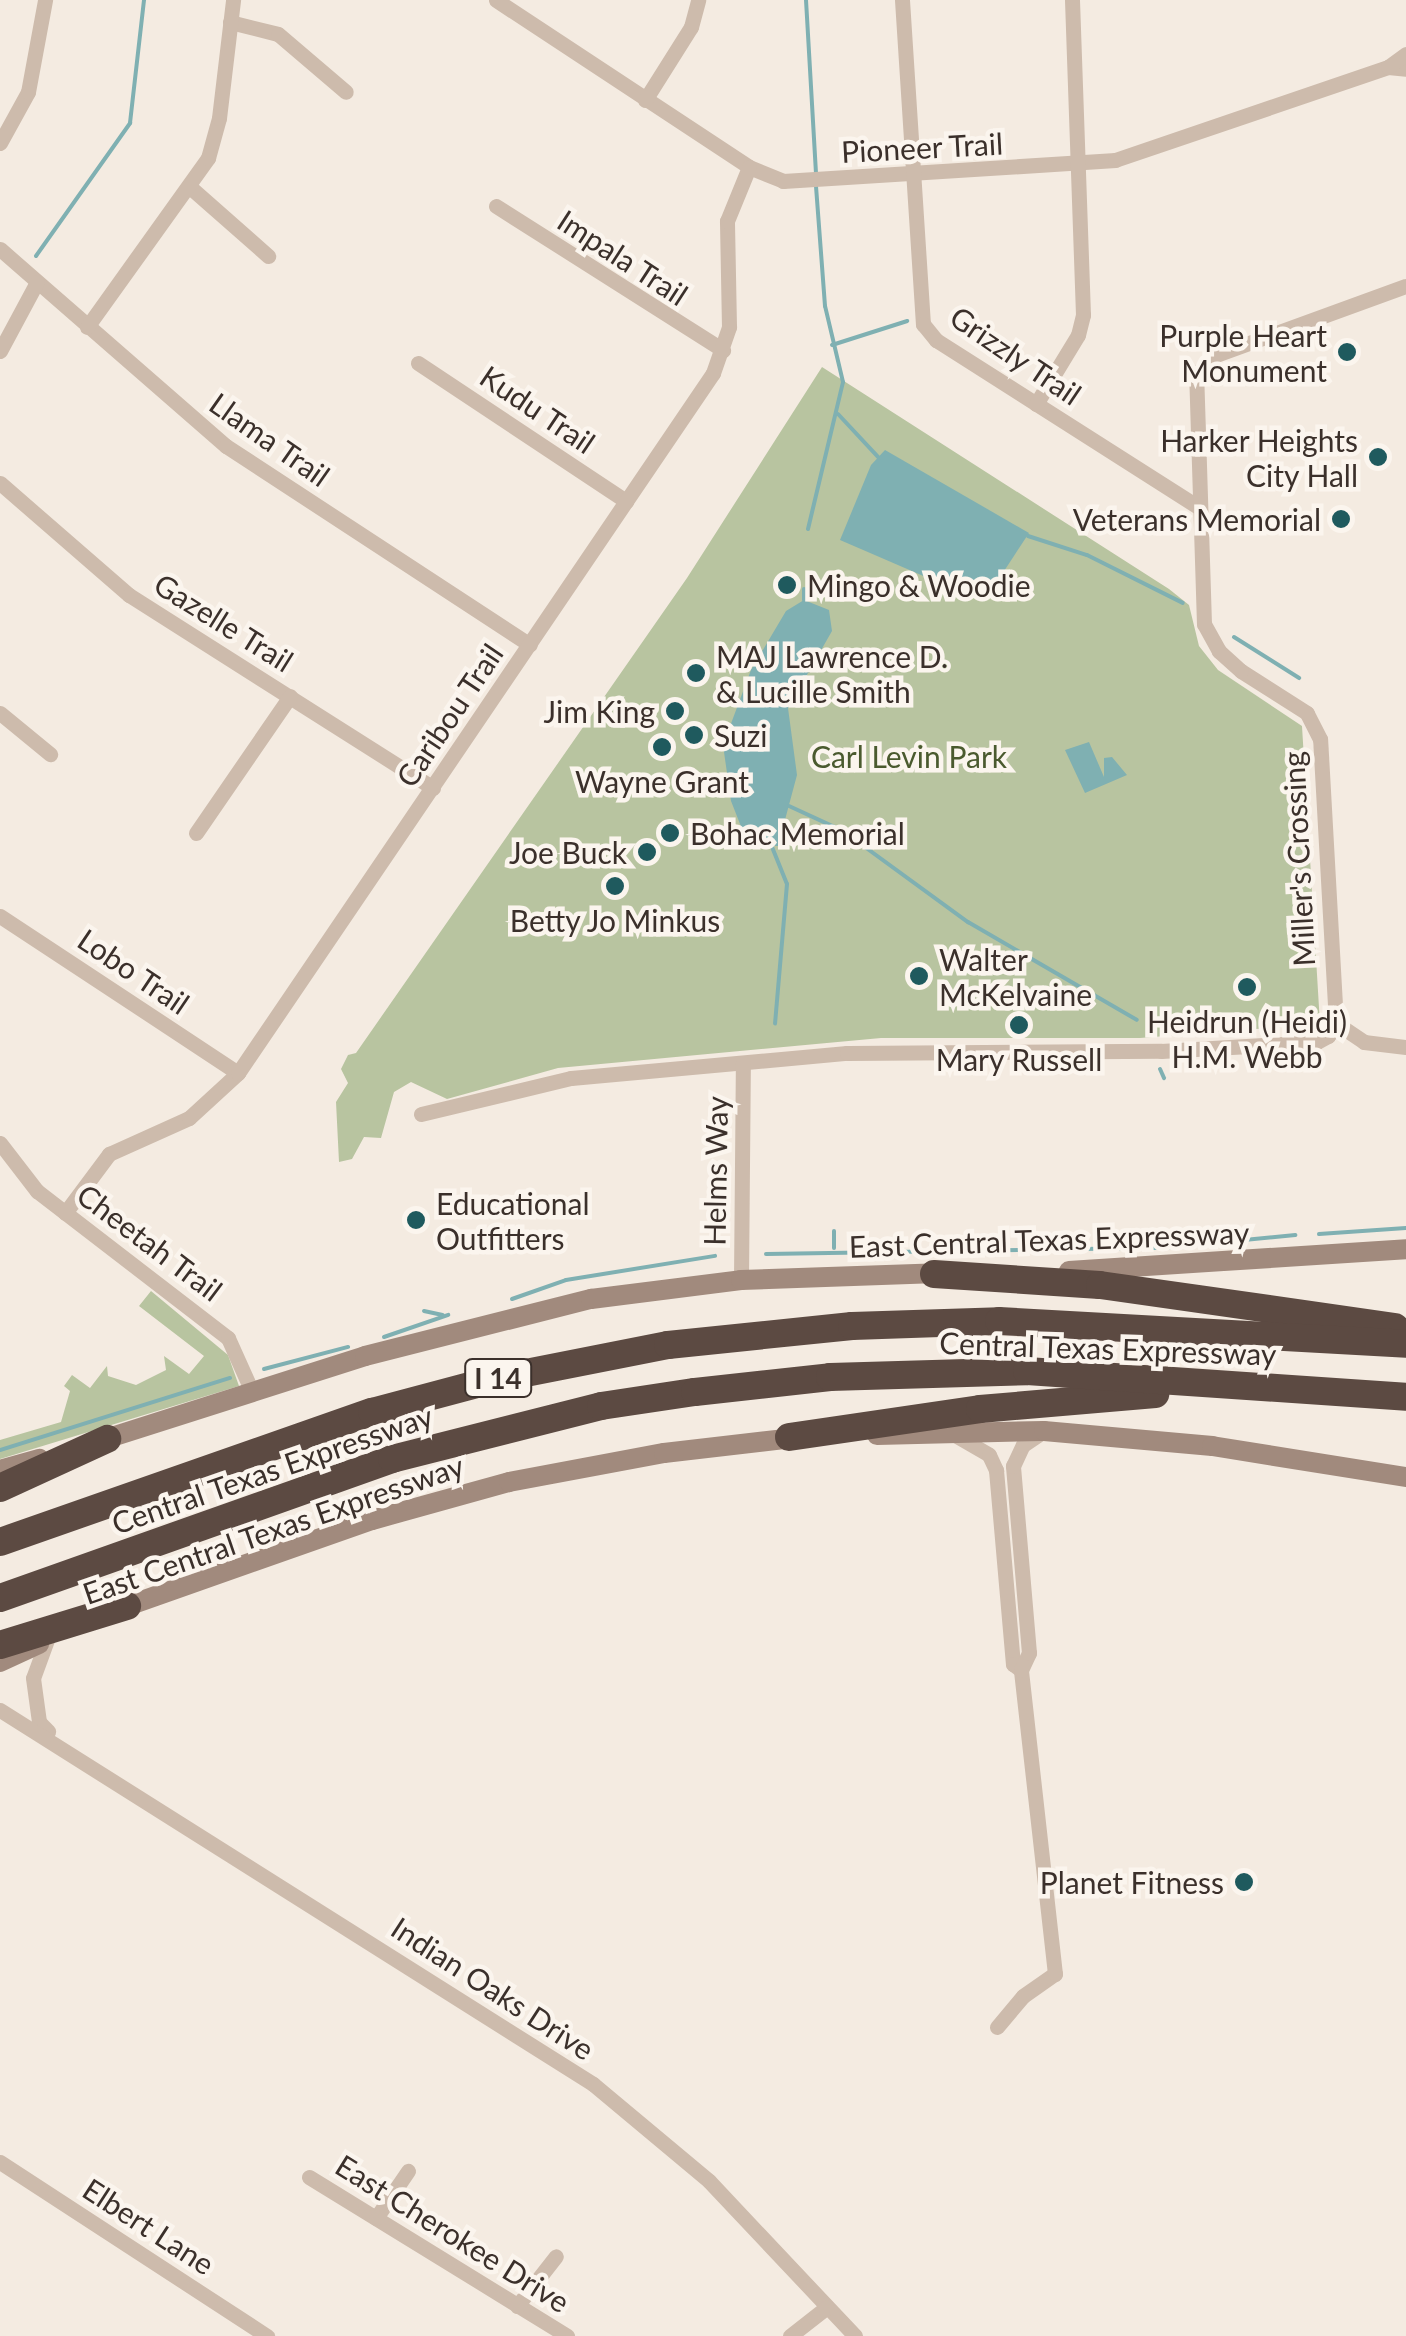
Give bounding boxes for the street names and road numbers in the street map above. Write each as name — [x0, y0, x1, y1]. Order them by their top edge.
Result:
street label: Pioneer Trail — [839, 125, 1005, 169]
street label: Impala Trail — [551, 201, 695, 313]
street label: Grizzly Trail — [943, 298, 1089, 412]
street label: Kudu Trail — [473, 357, 603, 461]
street label: Llama Trail — [203, 384, 337, 494]
street label: Gazelle Trail — [148, 565, 300, 679]
street label: Caribou Trail — [388, 636, 510, 794]
street label: Miller's Crossing — [1274, 751, 1322, 967]
street label: Lobo Trail — [71, 921, 197, 1021]
street label: Helms Way — [696, 1096, 734, 1246]
street label: Cheetah Trail — [70, 1176, 230, 1308]
street label: East Central Texas Expressway — [848, 1214, 1250, 1264]
street label: Central Texas Expressway — [938, 1324, 1278, 1372]
road number: I 14 — [463, 1355, 533, 1401]
street label: Central Texas Expressway — [106, 1397, 438, 1541]
street label: East Central Texas Expressway — [77, 1447, 469, 1611]
street label: Indian Oaks Drive — [385, 1909, 601, 2067]
street label: East Cherokee Drive — [330, 2147, 576, 2319]
street label: Elbert Lane — [77, 2170, 221, 2282]

